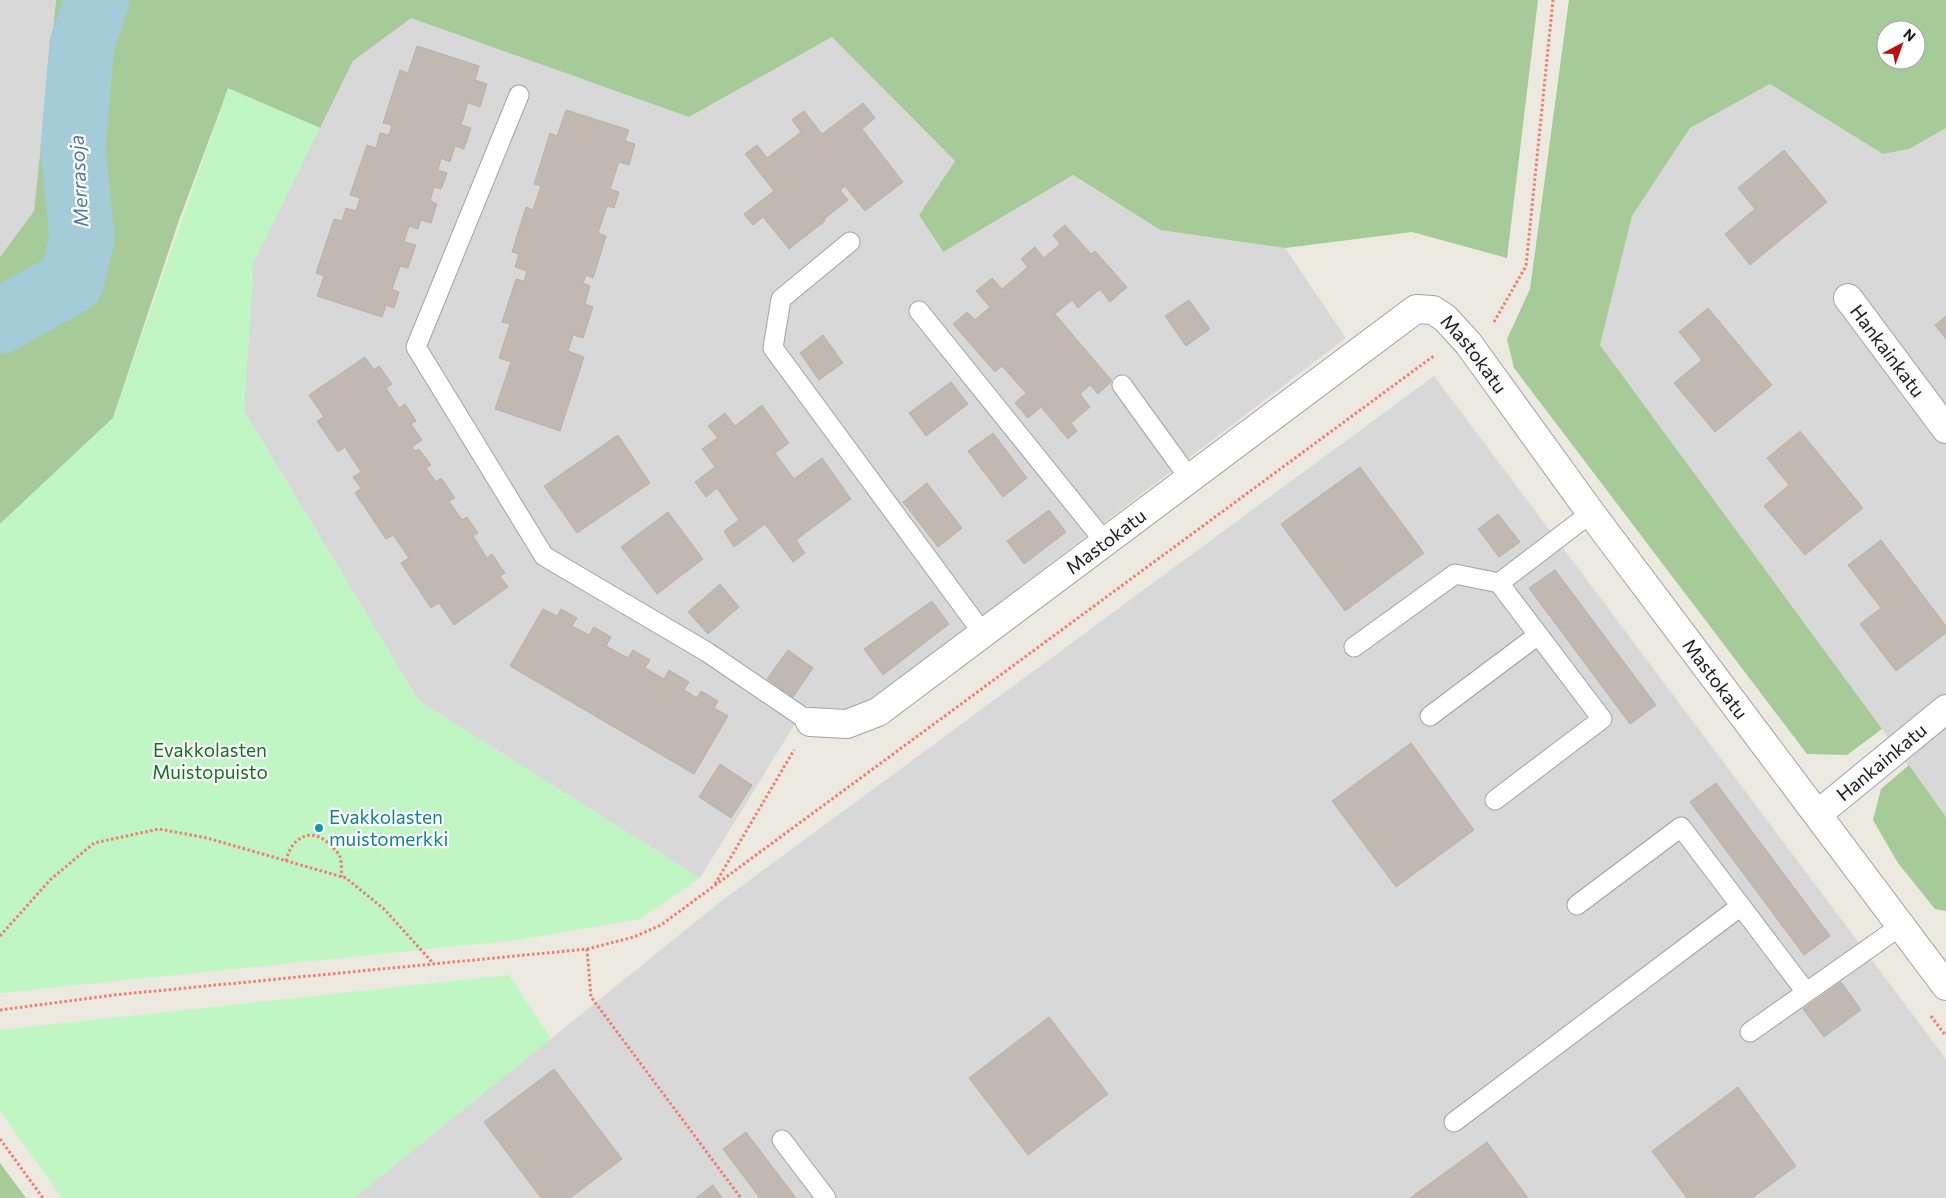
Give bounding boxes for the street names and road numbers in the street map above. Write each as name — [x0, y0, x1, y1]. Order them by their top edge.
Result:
street label: Hankainkatu — [1846, 300, 1930, 401]
street label: Mastokatu — [1436, 309, 1512, 397]
street label: Mastokatu — [1061, 503, 1150, 578]
street label: Mastokatu — [1678, 634, 1753, 723]
street label: Hankainkatu — [1831, 718, 1931, 805]

